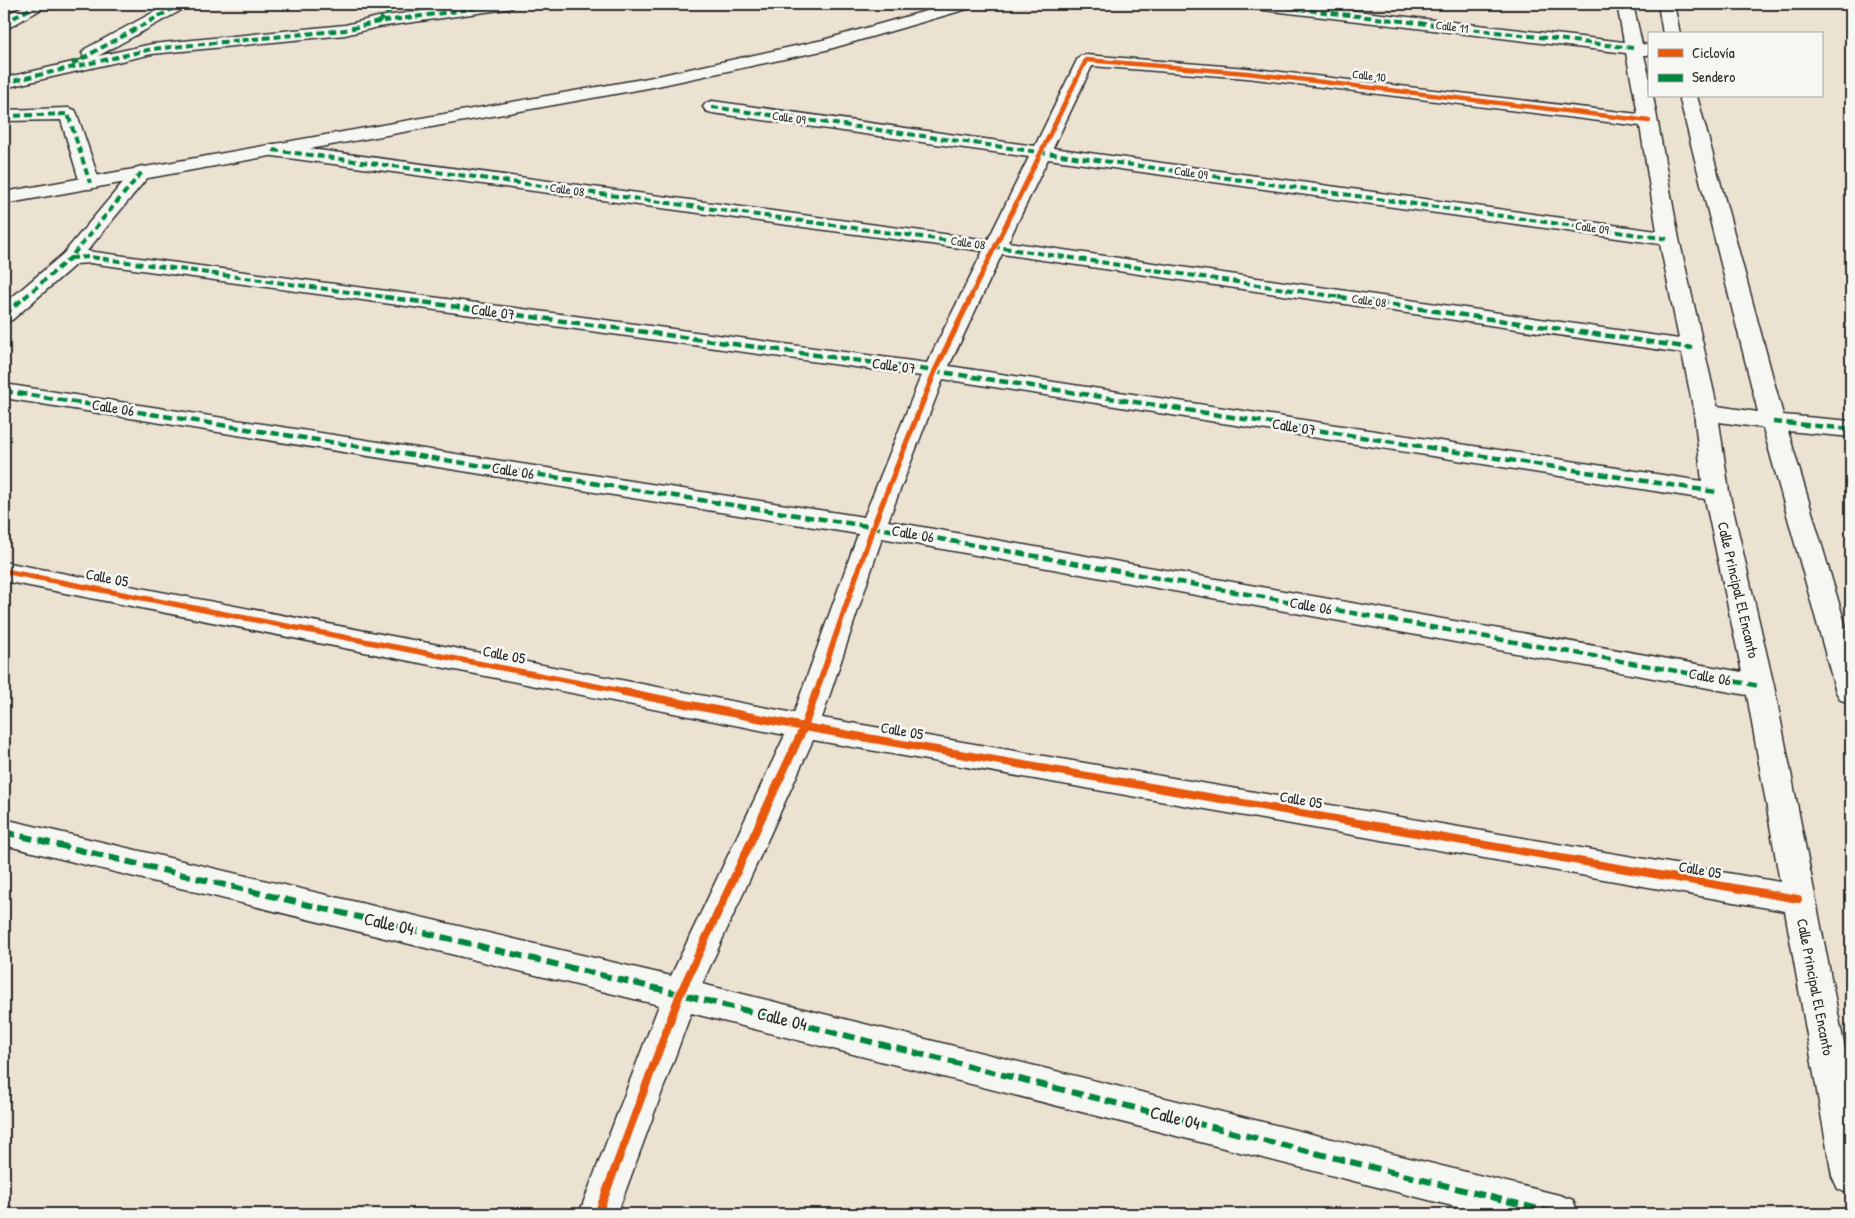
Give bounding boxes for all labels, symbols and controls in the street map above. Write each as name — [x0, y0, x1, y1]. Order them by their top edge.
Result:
street label: Calle 11 — [1435, 16, 1469, 37]
legend — [1648, 32, 1822, 98]
text: Ciclovía — [1692, 42, 1735, 63]
street label: Calle 10 — [1351, 65, 1387, 86]
text: Sendero — [1692, 66, 1735, 87]
street label: Calle 09 — [771, 107, 808, 128]
street label: Calle 09 — [1173, 162, 1210, 183]
street label: Calle 08 — [549, 179, 585, 200]
street label: Calle 09 — [1574, 217, 1611, 238]
street label: Calle 08 — [950, 232, 986, 253]
street label: Calle 08 — [1351, 290, 1387, 311]
street label: Calle 07 — [470, 298, 516, 325]
street label: Calle 07 — [871, 352, 917, 379]
street label: Calle 06 — [90, 394, 136, 421]
street label: Calle 07 — [1271, 413, 1318, 440]
street label: Calle 06 — [490, 457, 536, 484]
street label: Calle 06 — [890, 519, 936, 548]
street label: Calle Principal El Encanto — [1713, 520, 1764, 660]
street label: Calle 05 — [84, 563, 131, 592]
street label: Calle 06 — [1288, 591, 1334, 620]
street label: Calle 05 — [481, 640, 528, 669]
street label: Calle 06 — [1687, 662, 1733, 691]
street label: Calle 05 — [879, 716, 926, 745]
street label: Calle 05 — [1278, 785, 1325, 814]
street label: Calle 05 — [1677, 855, 1724, 884]
street label: Calle 04 — [362, 906, 417, 941]
street label: Calle Principal El Encanto — [1792, 917, 1839, 1057]
street label: Calle 04 — [754, 1000, 810, 1037]
street label: Calle 04 — [1147, 1099, 1203, 1136]

